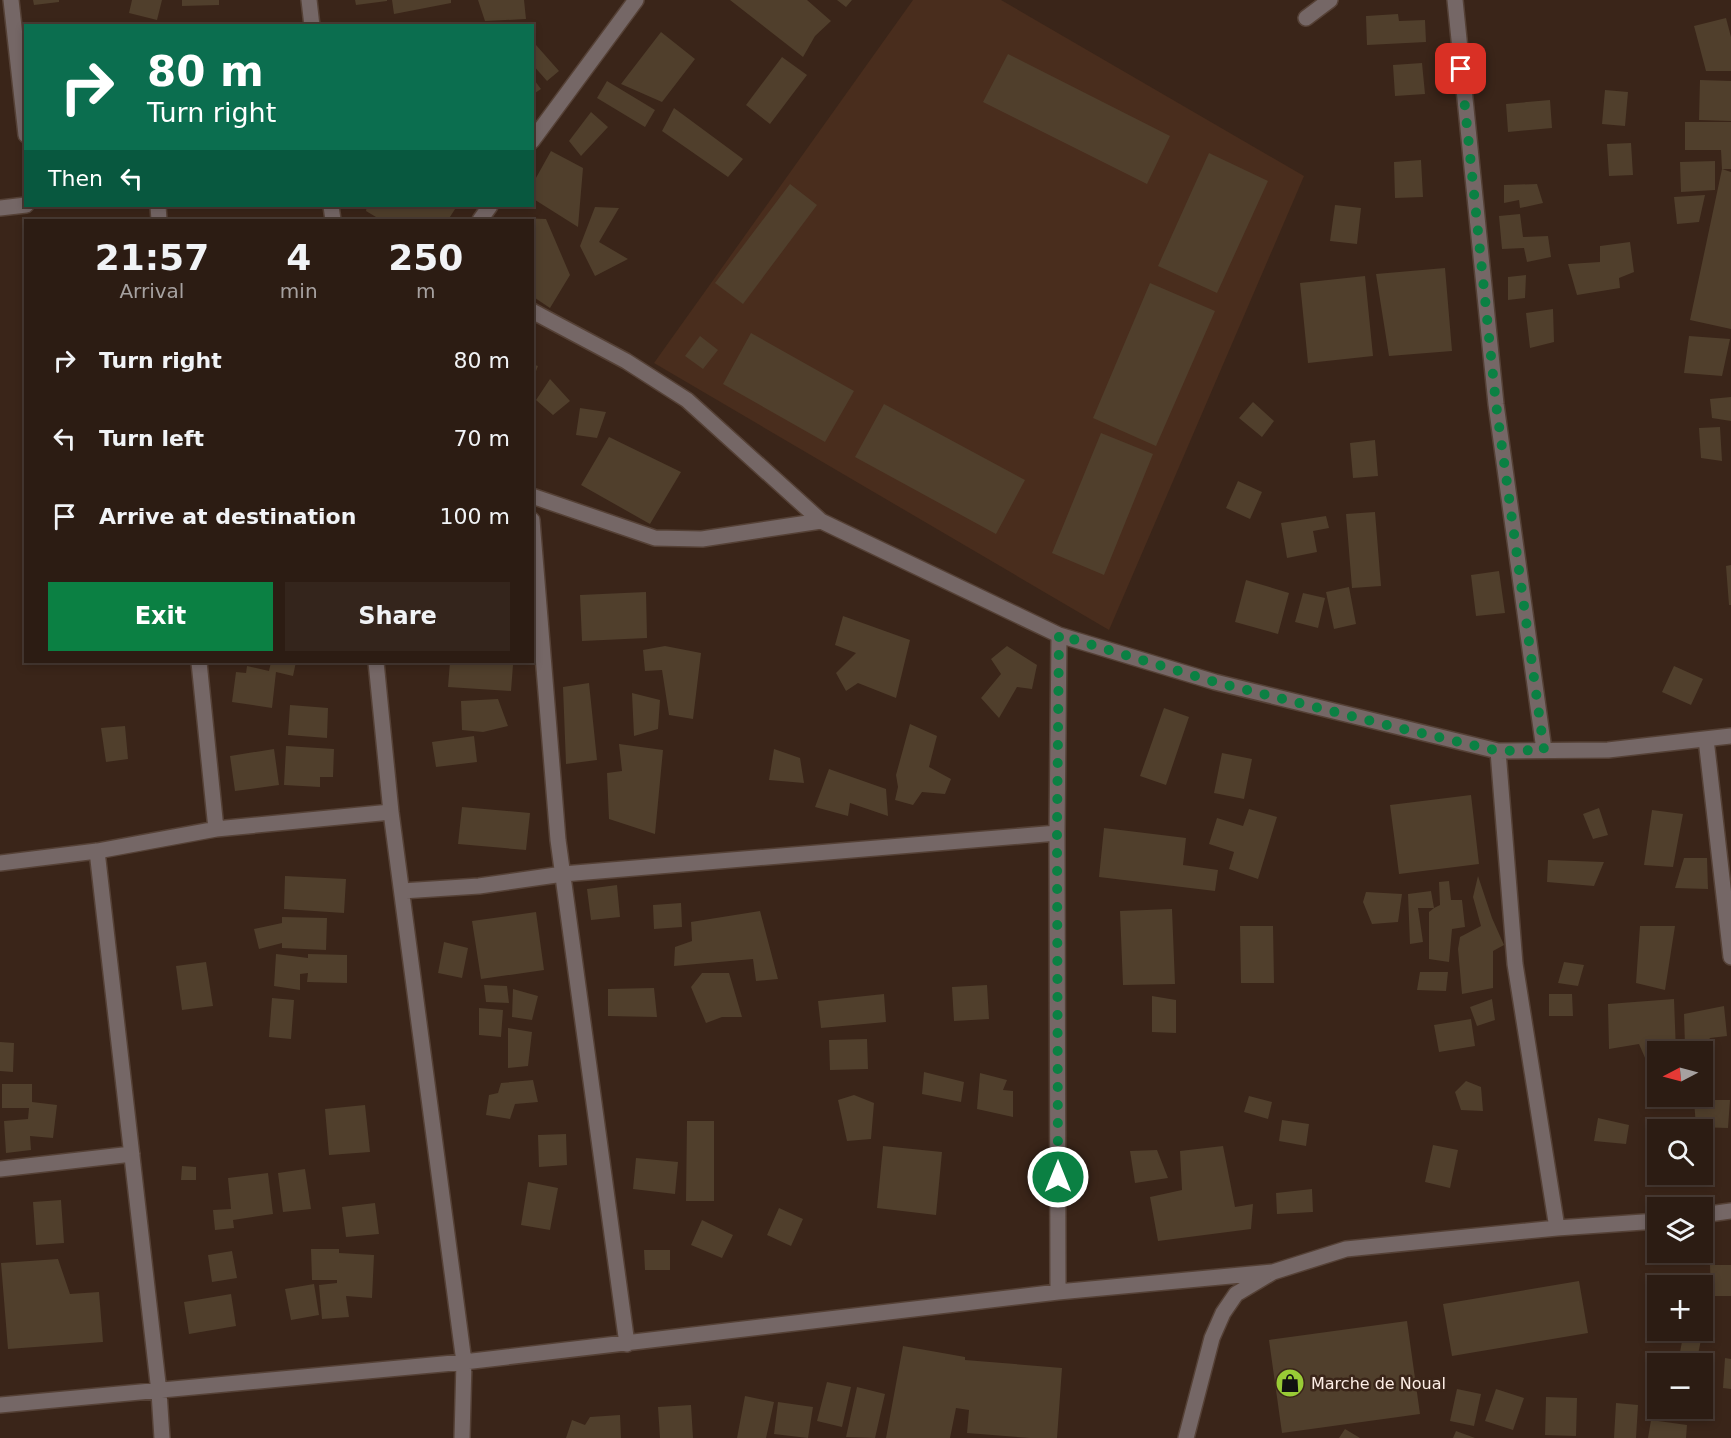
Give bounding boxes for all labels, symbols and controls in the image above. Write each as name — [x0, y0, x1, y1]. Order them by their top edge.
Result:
pin — [1435, 43, 1486, 94]
text: 80 m — [147, 47, 264, 96]
icon: right — [48, 48, 126, 126]
icon: arrive — [1444, 52, 1477, 85]
text: Turn right — [147, 97, 276, 128]
icon: left — [115, 162, 148, 195]
text: Then — [48, 166, 103, 191]
text: 21:57 — [95, 237, 209, 278]
text: 4 — [286, 237, 311, 278]
text: 250 — [388, 237, 463, 278]
text: Arrival — [119, 279, 184, 303]
text: min — [280, 279, 318, 303]
text: m — [416, 279, 436, 303]
icon: right — [48, 344, 81, 377]
text: Turn right — [99, 348, 222, 373]
text: 80 m — [454, 348, 510, 373]
icon: left — [48, 422, 81, 455]
text: Turn left — [99, 426, 204, 451]
text: 70 m — [454, 426, 510, 451]
icon: arrive — [48, 500, 81, 533]
text: Arrive at destination — [99, 504, 356, 529]
text: 100 m — [440, 504, 510, 529]
button: Exit — [48, 582, 273, 651]
button: Share — [285, 582, 510, 651]
north arrow — [1647, 1041, 1713, 1107]
map controls — [1647, 1041, 1713, 1419]
button: search — [1647, 1119, 1713, 1185]
position arrow — [1026, 1145, 1090, 1209]
button: layers — [1647, 1197, 1713, 1263]
button: + — [1647, 1275, 1713, 1341]
button: − — [1647, 1353, 1713, 1419]
shop icon: Marche de Noual — [1274, 1367, 1306, 1399]
place label: Marche de Noual — [1311, 1374, 1446, 1393]

